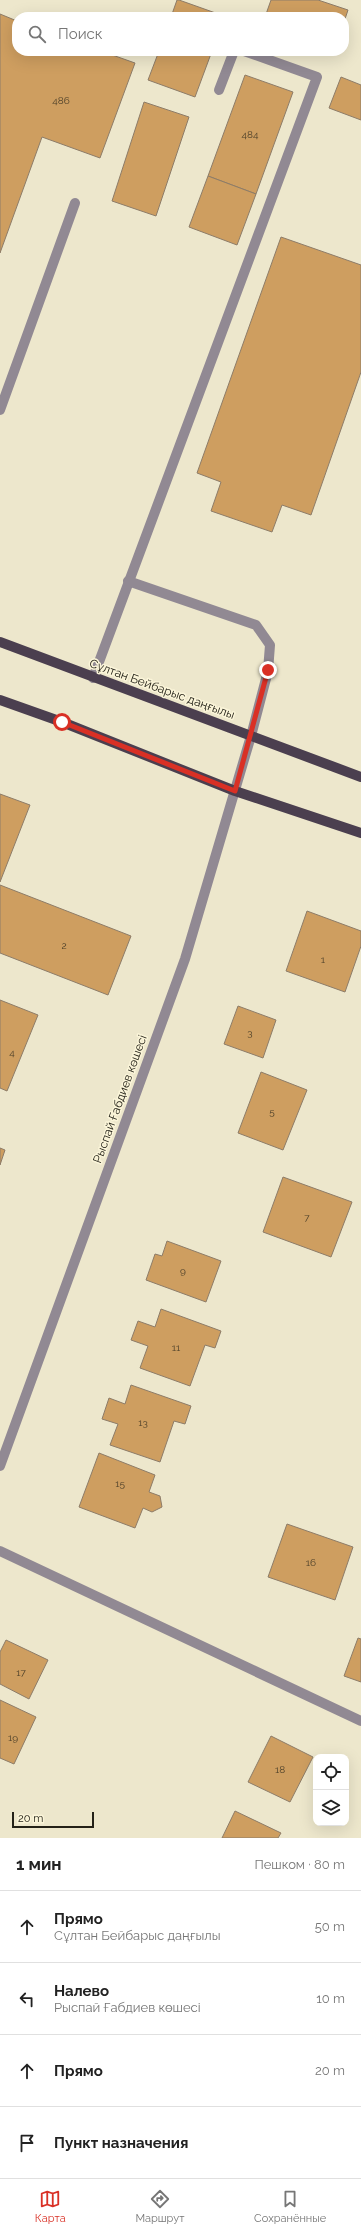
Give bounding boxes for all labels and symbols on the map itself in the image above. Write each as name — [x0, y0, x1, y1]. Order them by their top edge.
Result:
house number: 486 — [52, 95, 70, 106]
house number: 484 — [242, 129, 259, 140]
street label: Сұлтан Бейбарыс даңғылы — [87, 656, 237, 722]
route end — [259, 661, 277, 679]
route start — [53, 713, 71, 731]
house number: 2 — [61, 940, 67, 951]
house number: 1 — [321, 954, 326, 965]
house number: 3 — [247, 1027, 253, 1038]
street label: Рыспай Ғабдиев көшесі — [90, 1033, 150, 1165]
house number: 4 — [9, 1047, 15, 1058]
house number: 5 — [269, 1106, 275, 1117]
house number: 7 — [304, 1212, 310, 1223]
house number: 9 — [180, 1265, 186, 1276]
house number: 11 — [172, 1342, 181, 1353]
house number: 13 — [138, 1417, 148, 1428]
house number: 15 — [115, 1478, 125, 1489]
house number: 16 — [306, 1557, 316, 1568]
house number: 17 — [16, 1667, 26, 1678]
house number: 19 — [8, 1732, 18, 1743]
house number: 18 — [275, 1764, 285, 1775]
scale bar — [12, 1810, 94, 1829]

